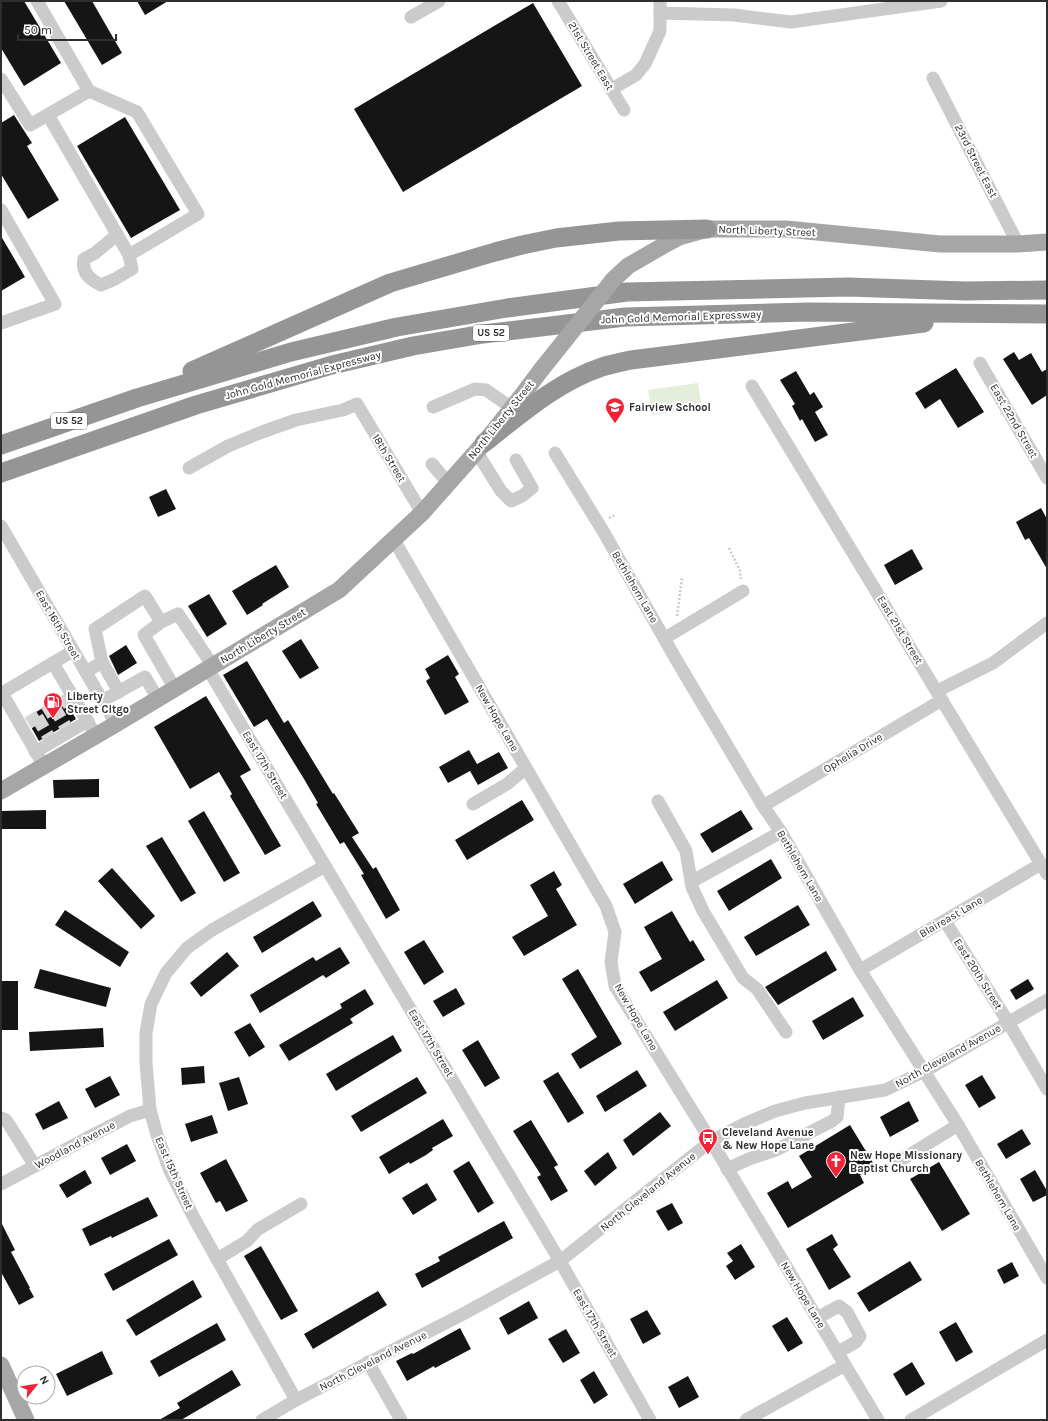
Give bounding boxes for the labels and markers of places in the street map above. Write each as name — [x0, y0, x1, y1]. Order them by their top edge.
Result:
school or university icon: Fairview School — [604, 396, 626, 424]
place label: Fairview School — [629, 401, 711, 414]
place label: Liberty Street Citgo — [67, 690, 129, 716]
fuel station icon: Liberty Street Citgo — [42, 691, 64, 719]
place label: Cleveland Avenue & New Hope Lane — [722, 1126, 814, 1152]
bus stop icon: Cleveland Avenue & New Hope Lane — [697, 1127, 719, 1155]
place label: New Hope Missionary Baptist Church — [850, 1149, 962, 1175]
church icon: New Hope Missionary Baptist Church — [825, 1150, 847, 1178]

